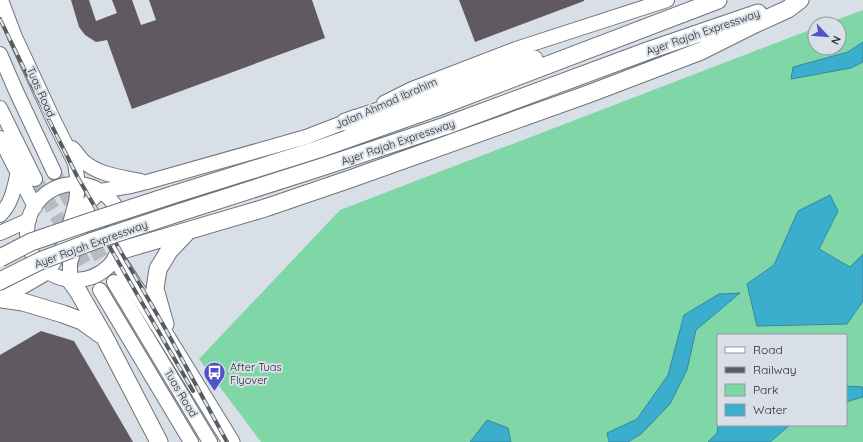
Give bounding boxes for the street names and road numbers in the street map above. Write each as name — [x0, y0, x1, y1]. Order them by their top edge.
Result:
street label: Ayer Rajah Expressway — [644, 6, 762, 58]
street label: Tuas Road — [24, 65, 58, 119]
street label: Jalan Ahmad Ibrahim — [333, 74, 439, 132]
street label: Ayer Rajah Expressway — [339, 116, 457, 168]
street label: Ayer Rajah Expressway — [32, 217, 150, 271]
street label: Tuas Road — [161, 366, 201, 420]

